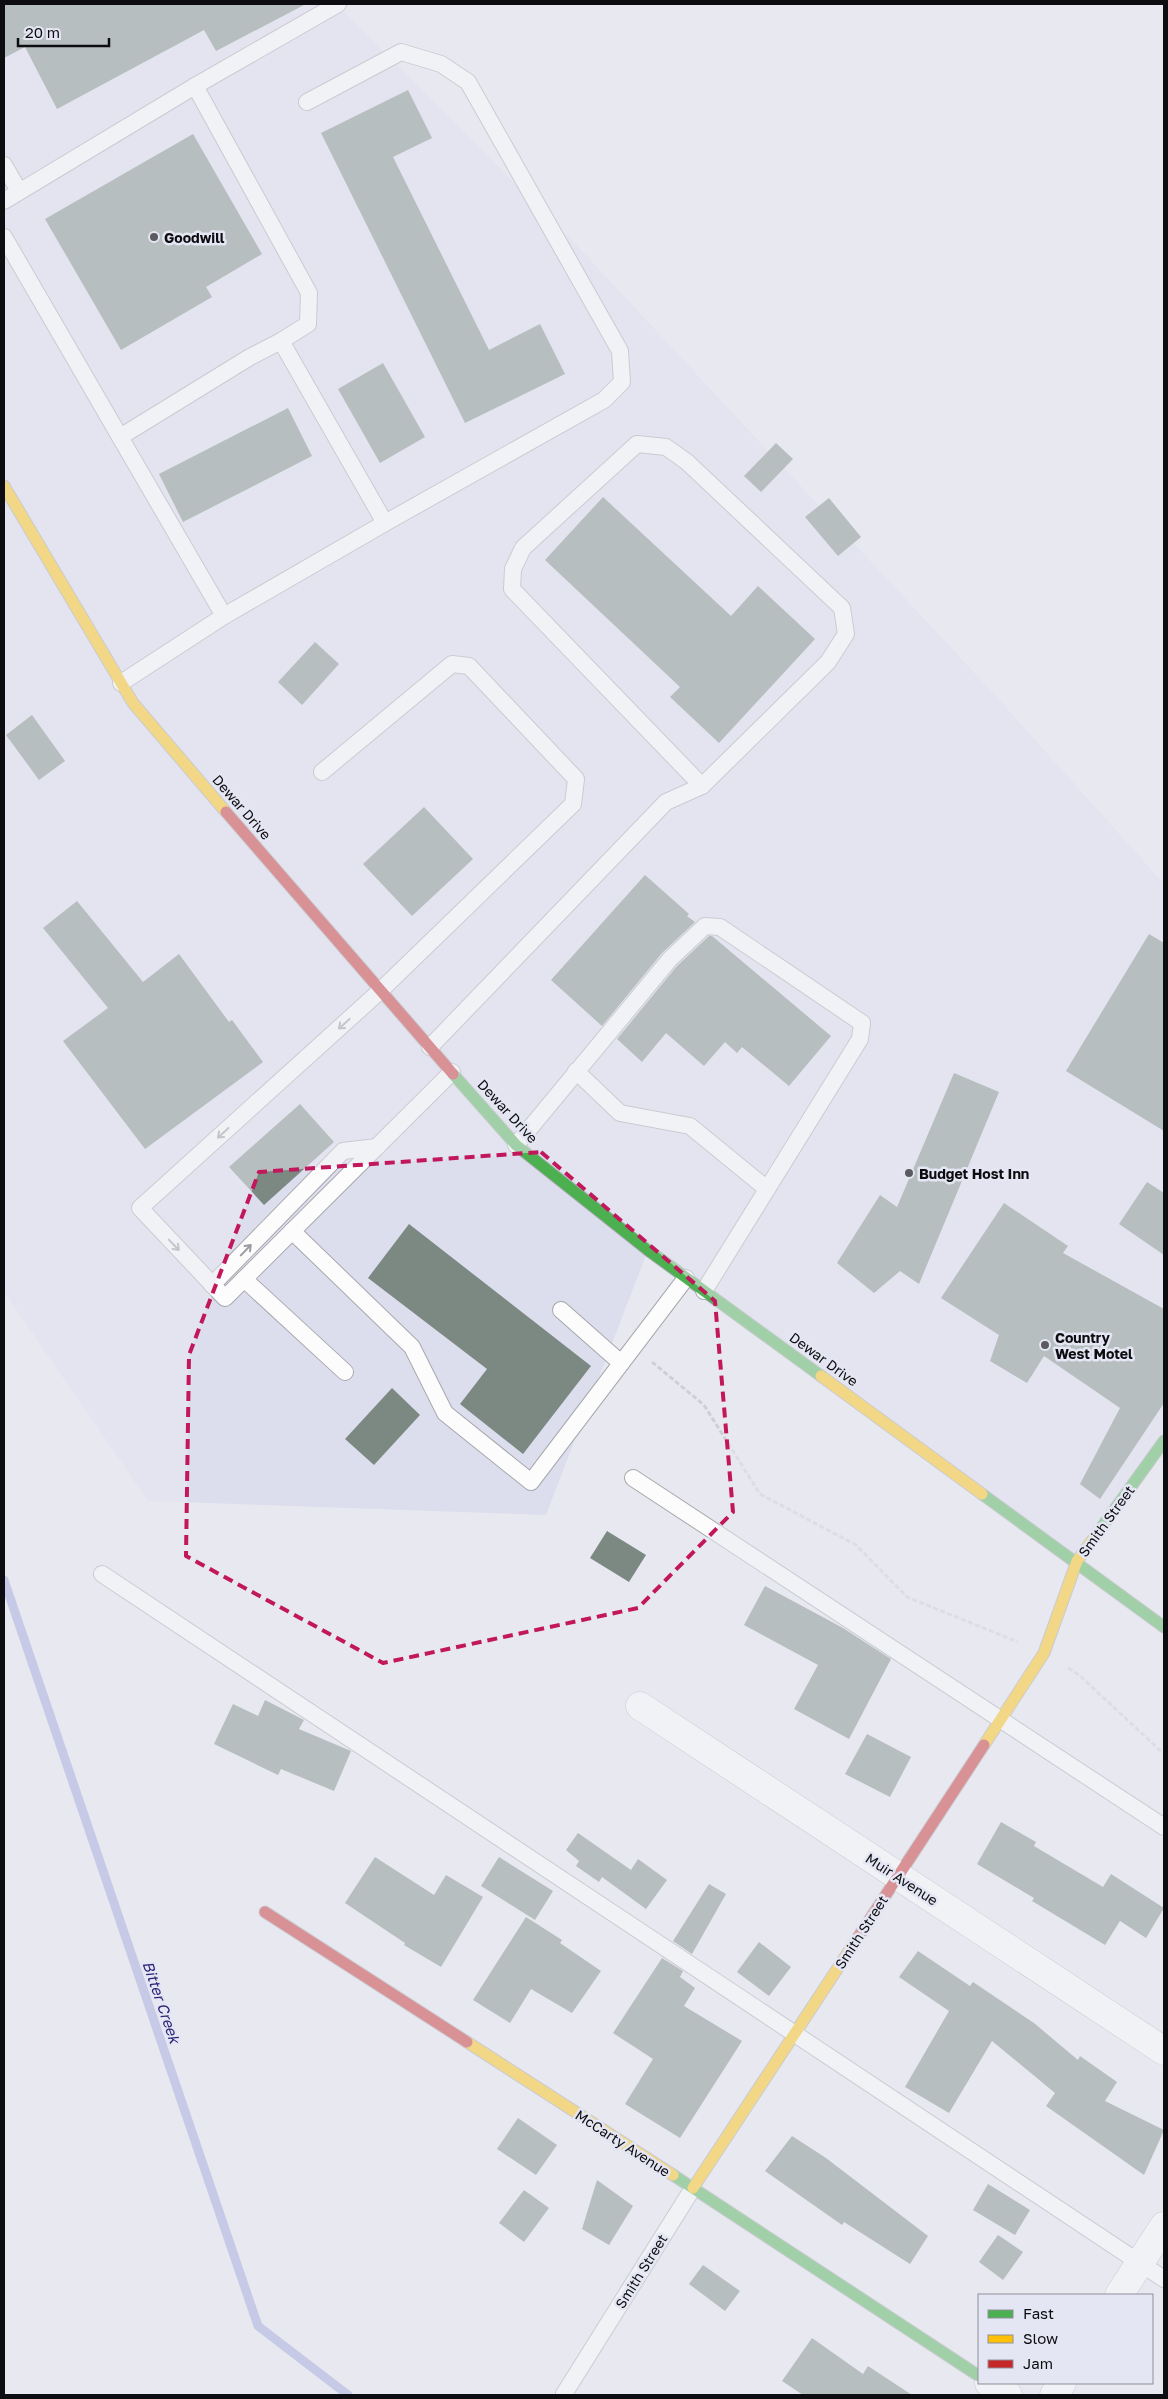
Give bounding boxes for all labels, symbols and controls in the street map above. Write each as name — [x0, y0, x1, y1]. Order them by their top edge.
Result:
scale bar — [18, 15, 109, 47]
text: 20 m — [25, 23, 60, 41]
place label: Goodwill — [164, 229, 225, 246]
marker: Goodwill — [148, 231, 160, 243]
street label: Dewar Drive — [209, 771, 275, 843]
one-way arrow — [338, 1018, 351, 1030]
street label: Dewar Drive — [474, 1076, 542, 1146]
one-way arrow — [217, 1127, 230, 1139]
place label: Budget Host Inn — [919, 1165, 1029, 1182]
marker: Budget Host Inn — [903, 1167, 915, 1179]
one-way arrow — [168, 1238, 180, 1251]
one-way arrow — [240, 1244, 253, 1256]
street label: Dewar Drive — [786, 1328, 862, 1390]
place label: Country West Motel — [1055, 1329, 1133, 1362]
marker: Country West Motel — [1039, 1339, 1051, 1351]
street label: Smith Street — [1074, 1482, 1138, 1560]
street label: Muir Avenue — [863, 1849, 941, 1909]
street label: Smith Street — [831, 1892, 891, 1972]
water label: Bitter Creek — [139, 1958, 185, 2047]
street label: McCarty Avenue — [572, 2106, 674, 2180]
street label: Smith Street — [611, 2231, 671, 2311]
legend — [978, 2294, 1153, 2384]
text: Fast — [1023, 2304, 1054, 2322]
text: Slow — [1023, 2329, 1058, 2347]
text: Jam — [1023, 2354, 1053, 2372]

